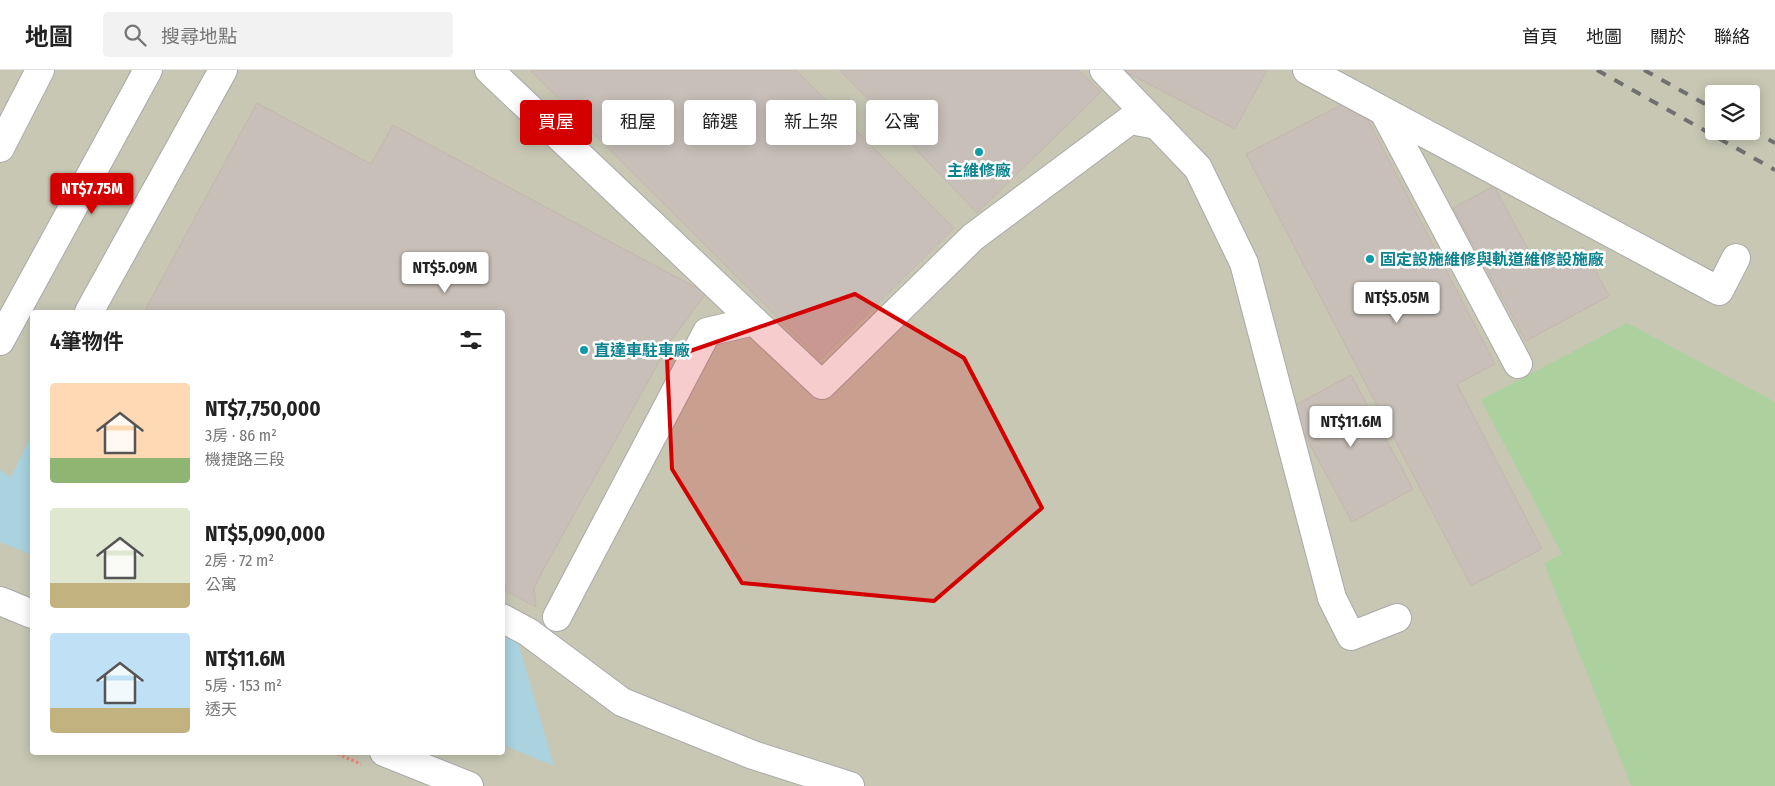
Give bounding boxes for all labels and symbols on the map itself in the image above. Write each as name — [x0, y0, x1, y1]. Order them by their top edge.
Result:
marker: 主維修廠 — [973, 146, 985, 158]
place label: 主維修廠 — [947, 161, 1011, 180]
pin: NT$7.75M — [40, 172, 144, 215]
place label: 固定設施維修與軌道維修設施廠 — [1380, 250, 1604, 269]
pin: NT$5.09M — [393, 252, 497, 294]
marker: 固定設施維修與軌道維修設施廠 — [1364, 253, 1376, 265]
pin: NT$5.05M — [1345, 282, 1449, 324]
place label: 直達車駐車廠 — [594, 341, 690, 360]
marker: 直達車駐車廠 — [578, 344, 590, 356]
pin: NT$11.6M — [1299, 406, 1403, 448]

